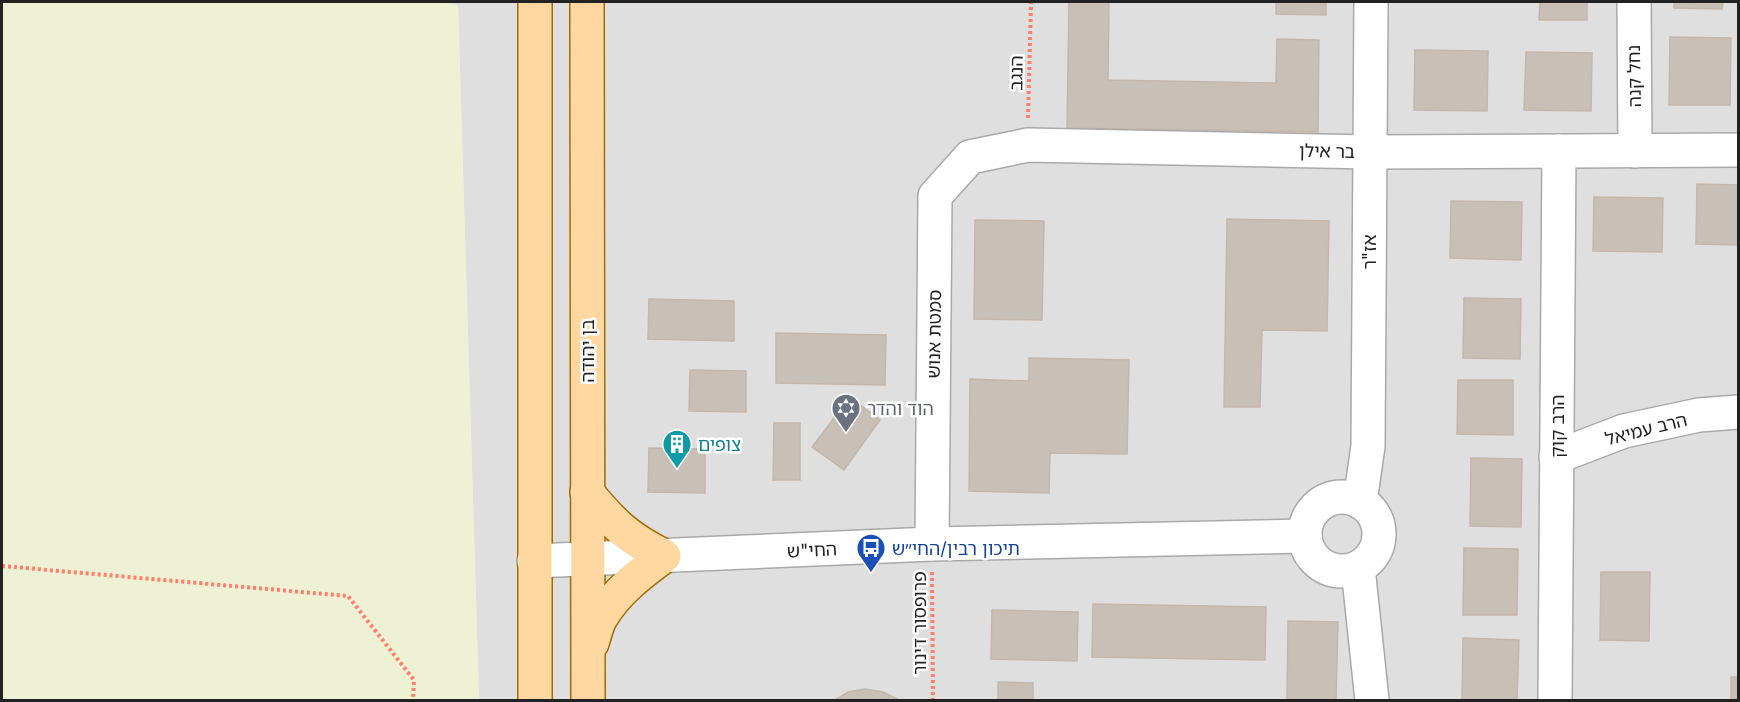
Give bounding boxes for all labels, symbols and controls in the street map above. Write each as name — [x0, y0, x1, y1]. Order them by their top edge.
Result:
street label: נחל קנה — [1623, 45, 1645, 107]
street label: הנגב — [1005, 55, 1027, 91]
street label: בר אילן — [1299, 140, 1355, 162]
street label: אז"ר — [1359, 234, 1380, 270]
street label: סמטת אנוש — [923, 289, 945, 379]
street label: בן יהודה — [577, 319, 598, 383]
synagogue icon: הוד והדר — [830, 392, 862, 434]
street label: הרב קוק — [1547, 394, 1568, 458]
place label: הוד והדר — [867, 398, 934, 419]
street label: הרב עמיאל — [1603, 409, 1689, 449]
building icon: צופים — [661, 428, 693, 470]
place label: צופים — [698, 434, 741, 455]
bus stop icon: תיכון רבין/החי״ש — [855, 532, 887, 574]
street label: החי"ש — [786, 538, 838, 562]
place label: תיכון רבין/החי״ש — [892, 538, 1020, 559]
street label: פרופסור דינור — [909, 571, 930, 675]

